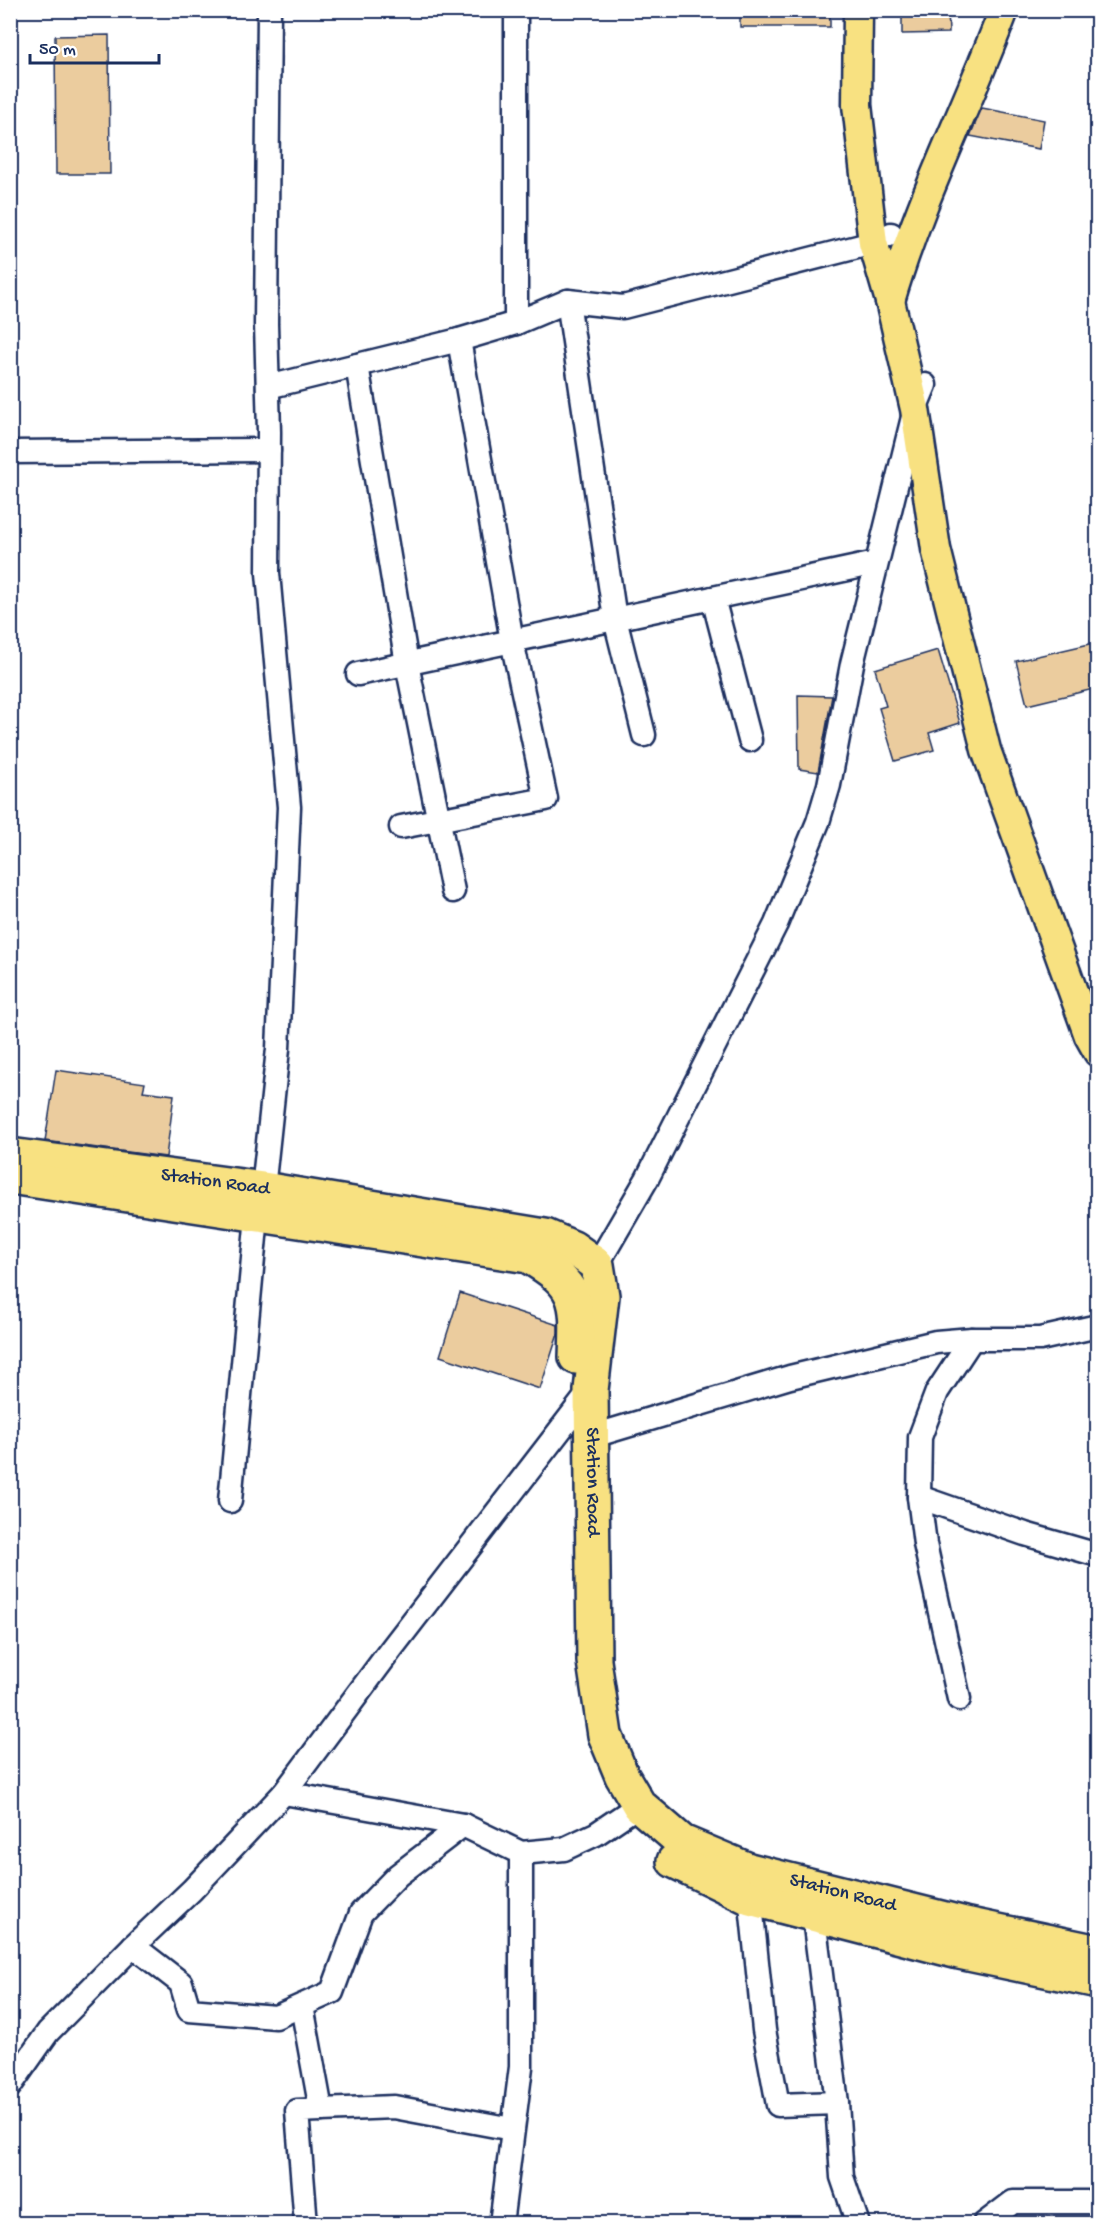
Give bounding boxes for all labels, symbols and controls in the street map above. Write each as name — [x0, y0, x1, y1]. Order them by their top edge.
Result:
scale bar — [30, 27, 159, 65]
text: 50 m — [39, 40, 76, 61]
street label: Station Road — [159, 1164, 273, 1202]
street label: Station Road — [580, 1427, 604, 1539]
street label: Station Road — [787, 1869, 901, 1918]

